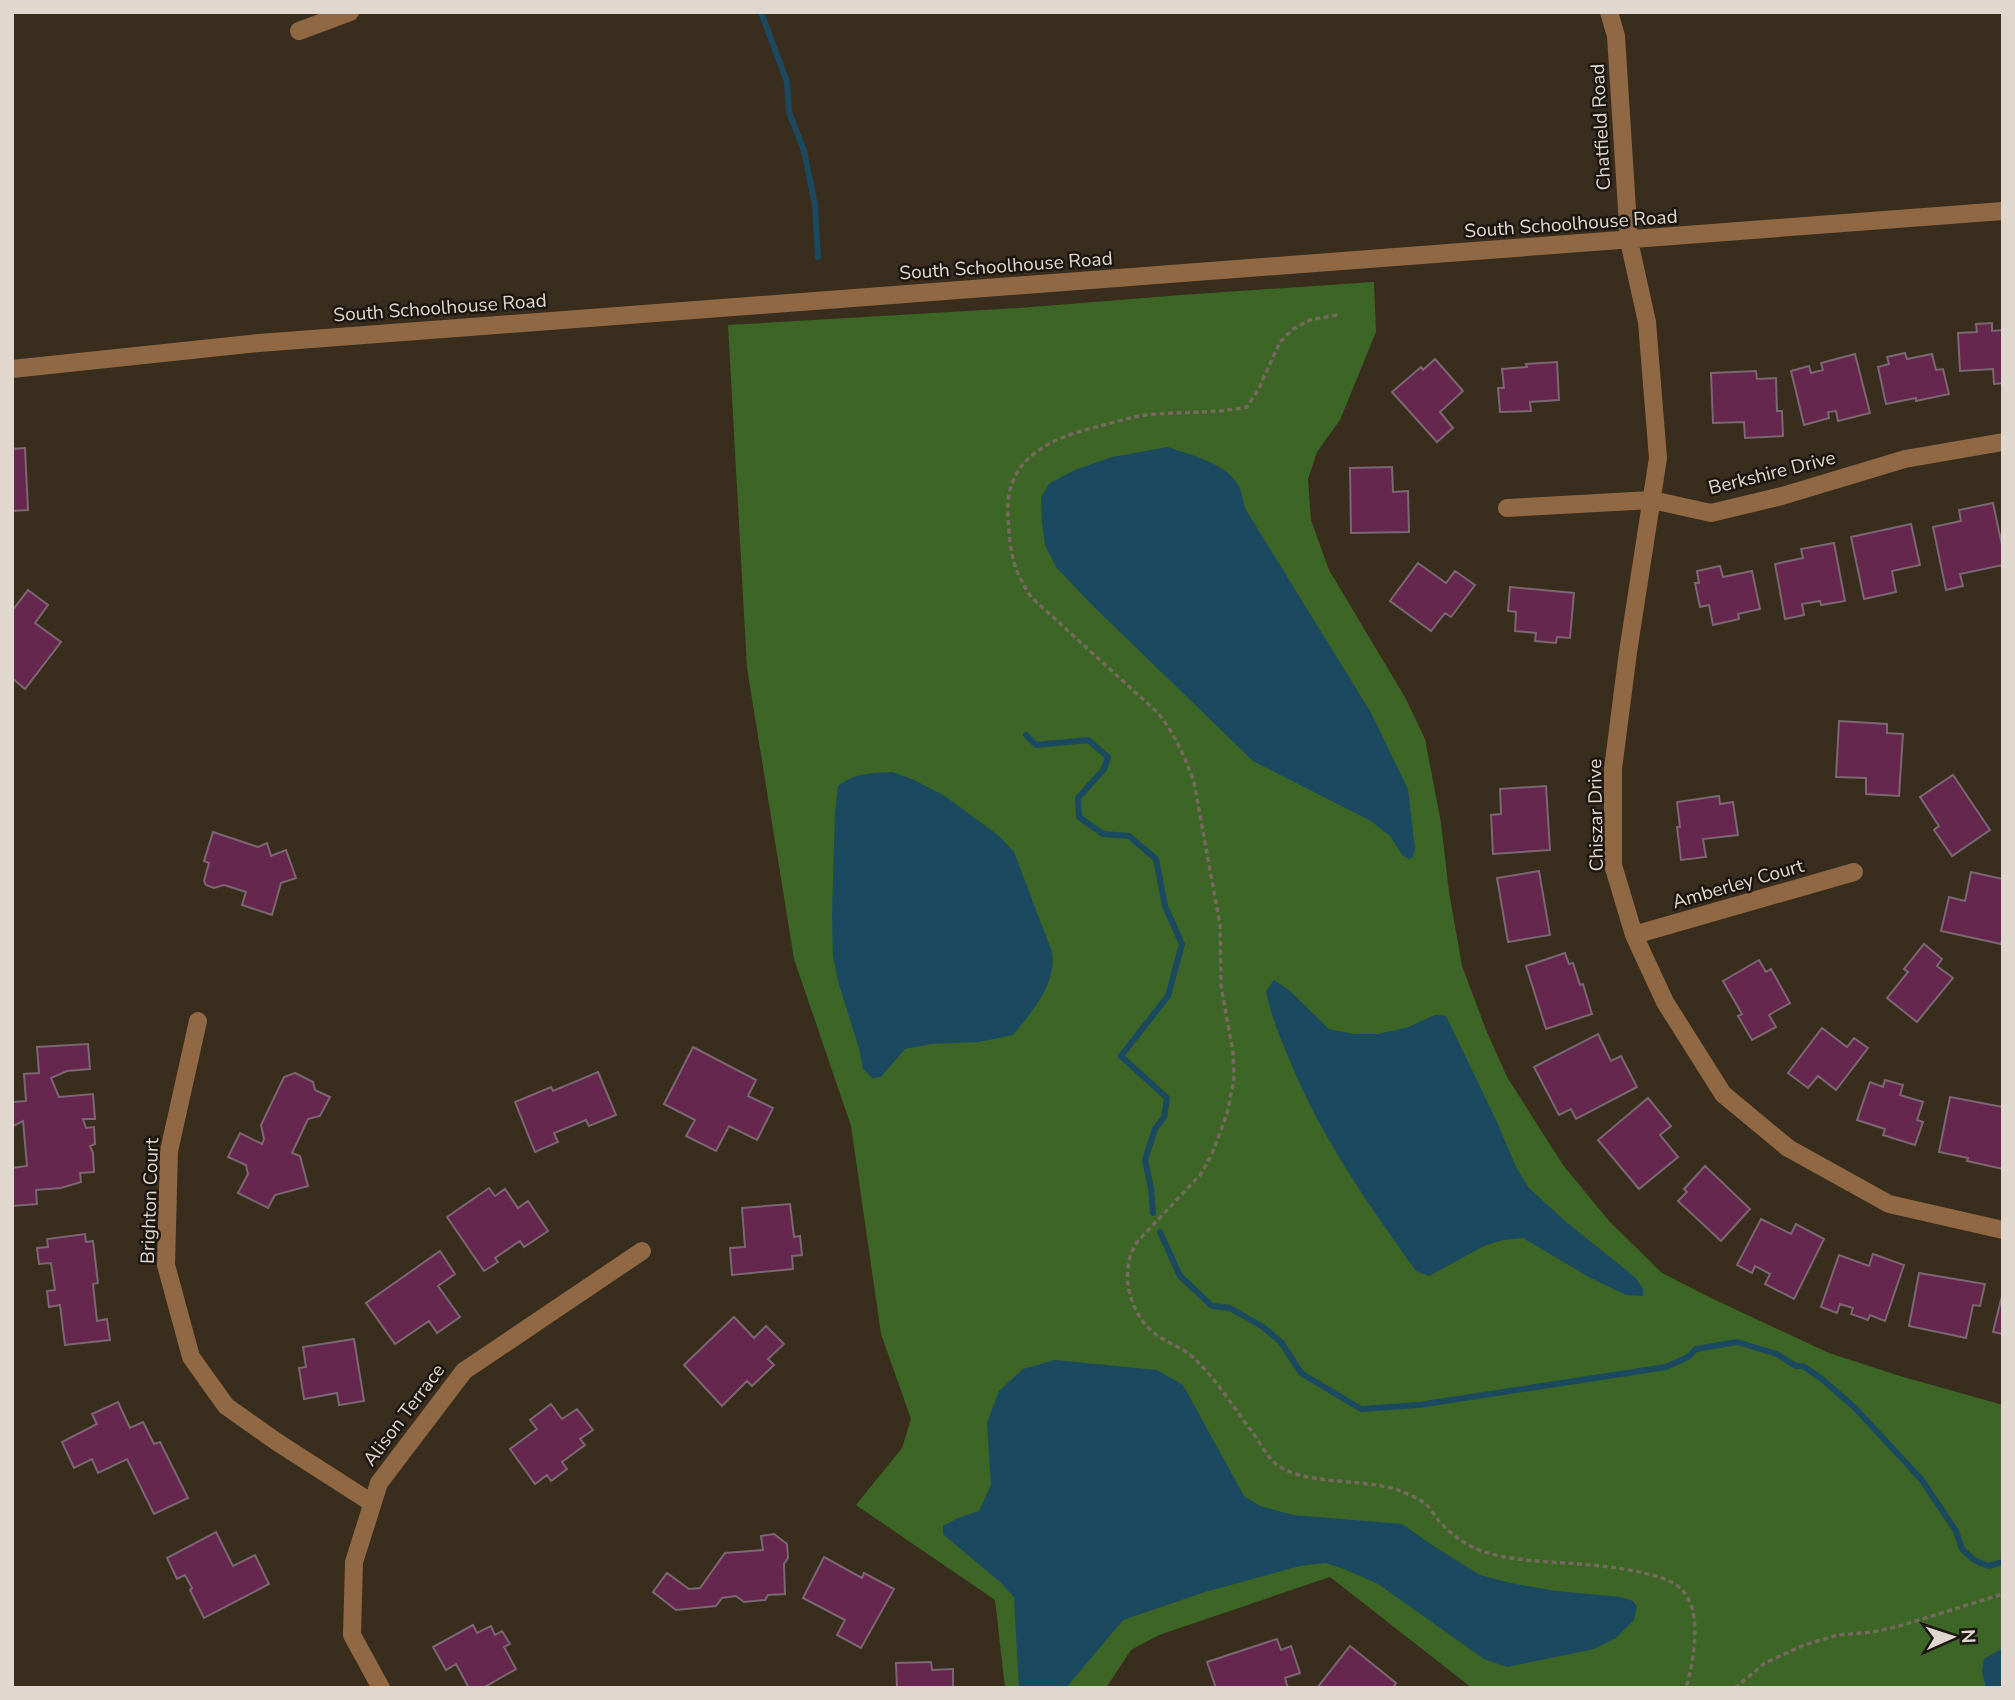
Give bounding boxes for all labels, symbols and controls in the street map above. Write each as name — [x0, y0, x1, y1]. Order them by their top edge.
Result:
street label: Chatfield Road — [1585, 63, 1617, 191]
street label: South Schoolhouse Road — [1464, 204, 1678, 244]
street label: South Schoolhouse Road — [899, 246, 1113, 286]
street label: South Schoolhouse Road — [333, 288, 547, 328]
street label: Berkshire Drive — [1706, 445, 1838, 501]
street label: Chiszar Drive — [1582, 759, 1610, 871]
street label: Amberley Court — [1669, 853, 1807, 915]
street label: Brighton Court — [135, 1137, 165, 1264]
street label: Alison Terrace — [357, 1359, 451, 1471]
north arrow — [1917, 1602, 1987, 1672]
text: N — [1955, 1628, 1981, 1644]

